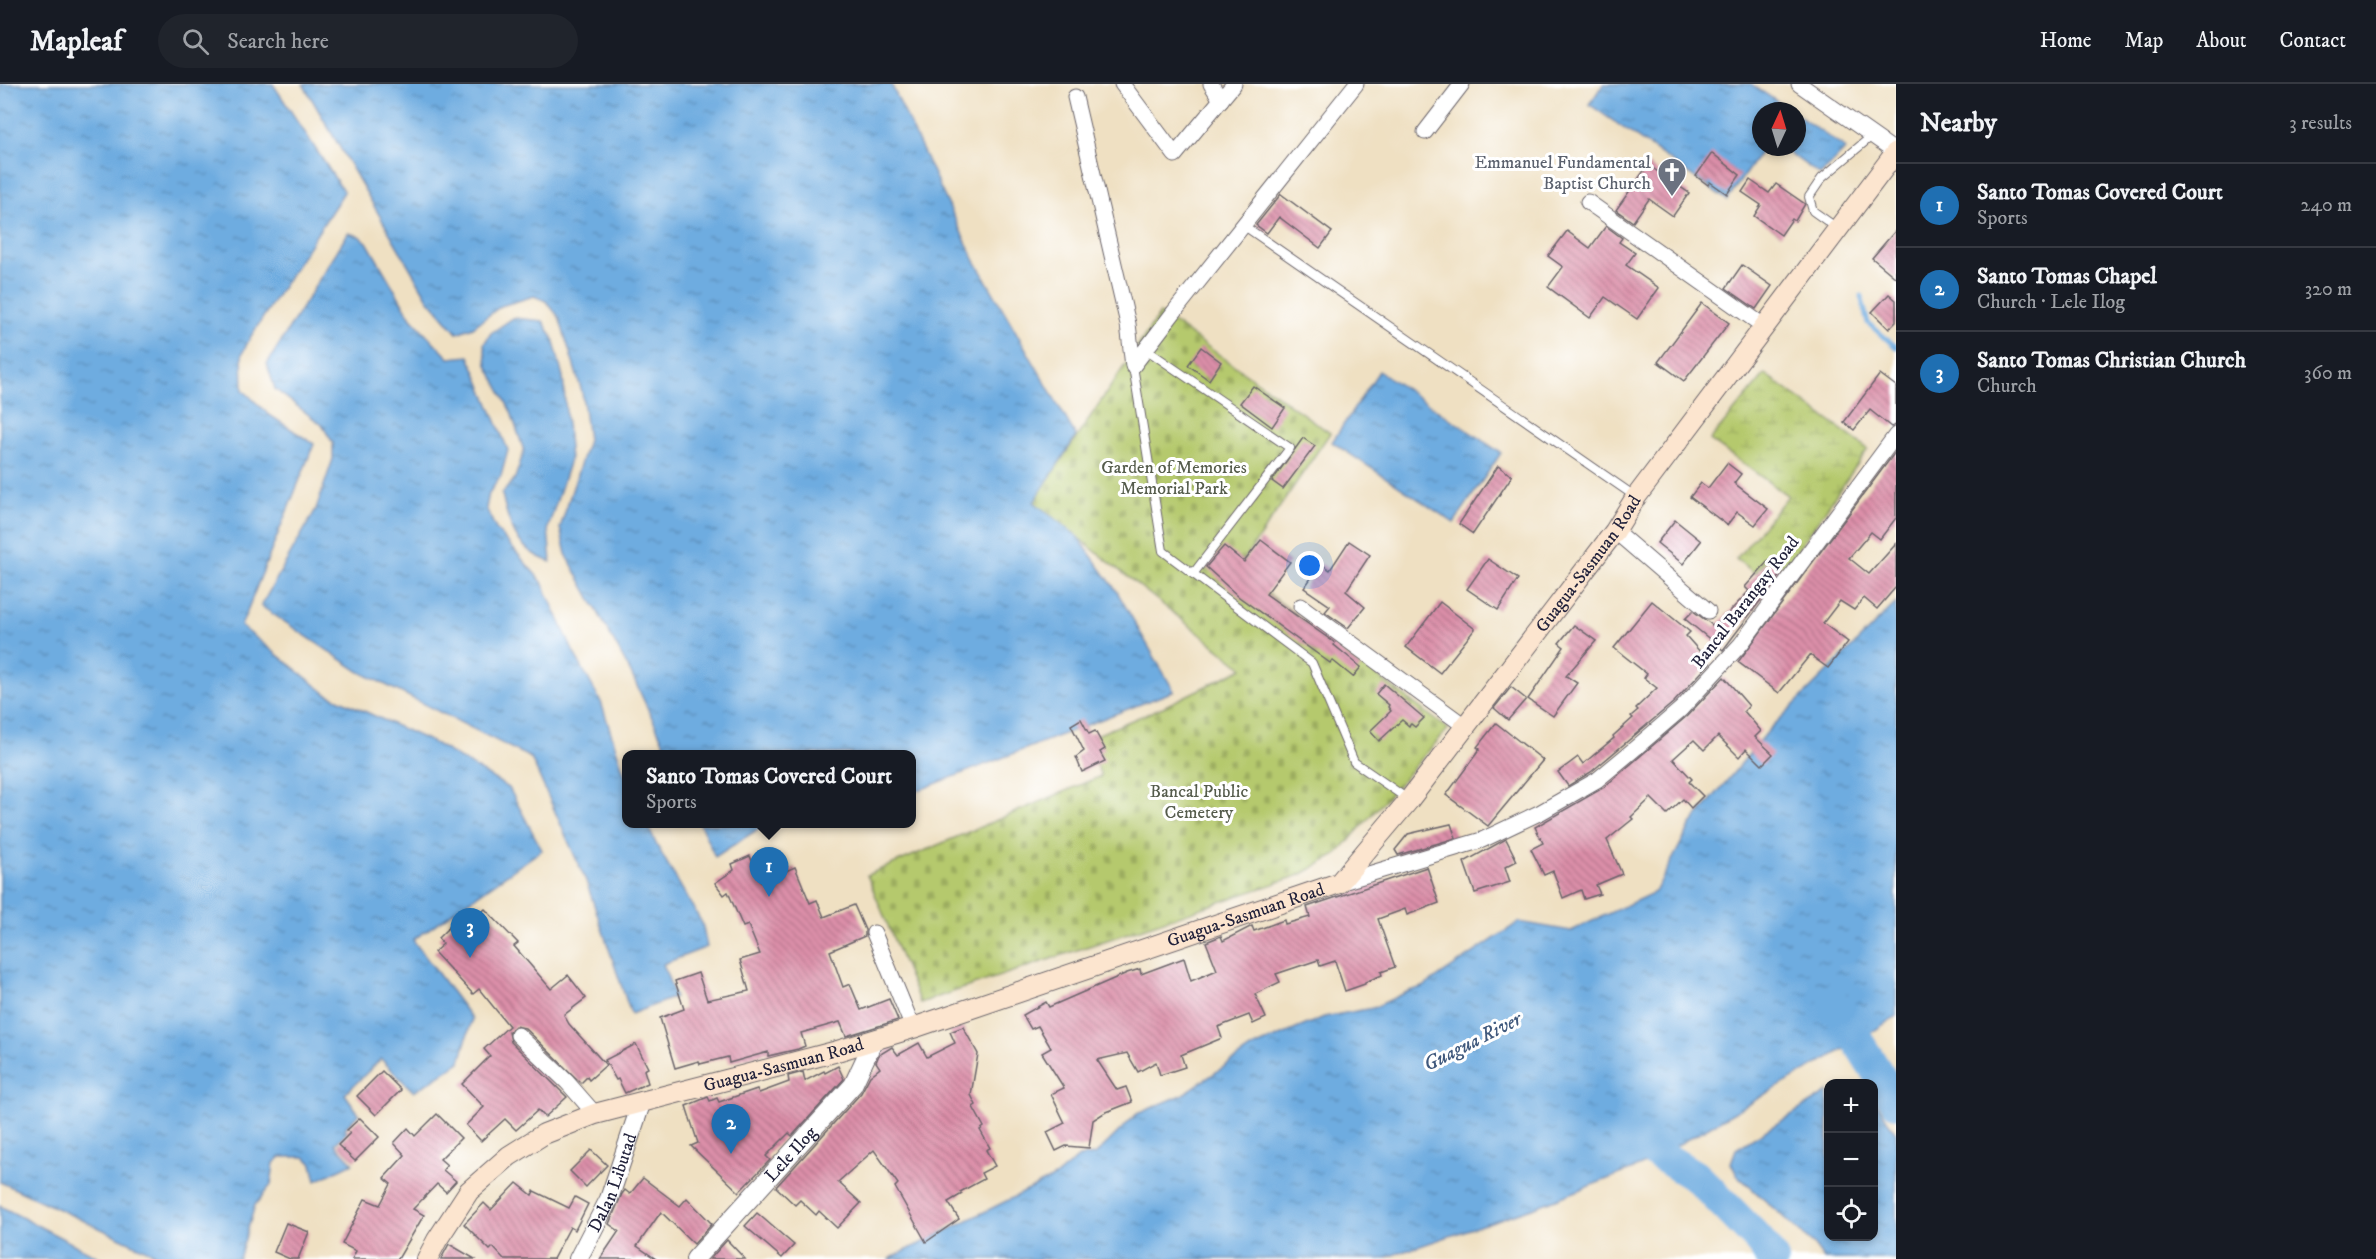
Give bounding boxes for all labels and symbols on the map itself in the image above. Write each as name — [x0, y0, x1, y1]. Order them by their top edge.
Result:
north arrow — [1752, 102, 1806, 156]
place label: Emmanuel Fundamental Baptist Church — [1475, 152, 1652, 195]
church icon: Emmanuel Fundamental Baptist Church — [1656, 156, 1688, 198]
park label: Garden of Memories Memorial Park — [1101, 457, 1247, 500]
street label: Guagua-Sasmuan Road — [1531, 491, 1646, 637]
street label: Bancal Barangay Road — [1687, 532, 1804, 673]
your location — [1295, 551, 1324, 580]
park label: Bancal Public Cemetery — [1150, 781, 1248, 824]
pin: 1 — [750, 848, 788, 897]
street label: Guagua-Sasmuan Road — [1164, 879, 1327, 953]
pin: 3 — [450, 908, 490, 958]
water label: Guagua River — [1420, 1006, 1527, 1078]
street label: Guagua-Sasmuan Road — [701, 1034, 866, 1097]
pin: 2 — [712, 1104, 750, 1154]
street label: Lele Ilog — [760, 1122, 822, 1187]
street label: Dalan Libutad — [584, 1131, 642, 1236]

